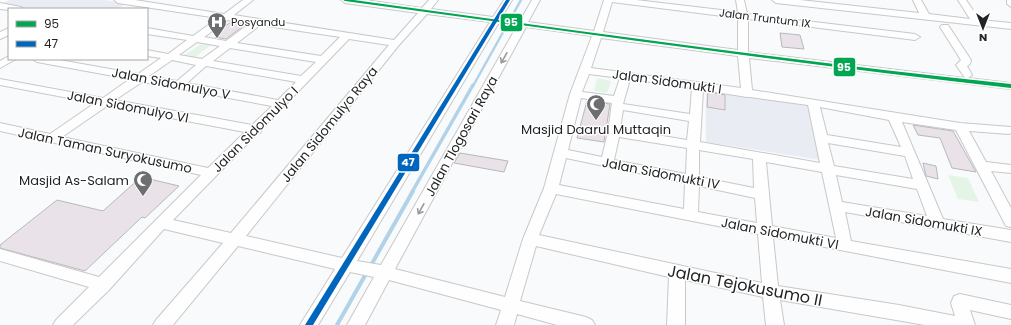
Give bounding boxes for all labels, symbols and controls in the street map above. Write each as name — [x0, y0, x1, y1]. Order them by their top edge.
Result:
street label: Jalan Truntum IX — [718, 4, 812, 32]
legend — [8, 8, 148, 60]
north arrow — [963, 8, 1003, 48]
hospital icon: Posyandu — [206, 11, 228, 39]
line badge: 95 — [500, 13, 523, 32]
place label: Posyandu — [231, 14, 285, 30]
text: 95 — [504, 14, 518, 30]
text: 95 — [44, 15, 59, 32]
text: N — [979, 30, 987, 46]
text: 47 — [44, 35, 59, 52]
one-way arrow — [500, 52, 507, 64]
line badge: 95 — [833, 57, 856, 77]
text: 95 — [837, 59, 851, 75]
street label: Jalan Sidomulyo Raya — [277, 62, 382, 186]
street label: Jalan Sidomulyo V — [110, 63, 232, 104]
street label: Jalan Sidomukti I — [611, 64, 723, 99]
street label: Jalan Tlogosari Raya — [420, 73, 502, 200]
street label: Jalan Sidomulyo I — [208, 82, 303, 177]
street label: Jalan Sidomulyo VI — [66, 85, 190, 128]
mosque icon: Masjid Daarul Muttaqin — [585, 93, 607, 121]
place label: Masjid Daarul Muttaqin — [521, 120, 671, 139]
street label: Jalan Taman Suryokusumo — [16, 123, 194, 178]
line badge: 47 — [397, 153, 420, 172]
street label: Jalan Sidomukti IV — [601, 153, 721, 194]
text: 47 — [401, 154, 415, 170]
mosque icon: Masjid As-Salam — [132, 169, 154, 197]
place label: Masjid As-Salam — [19, 171, 129, 190]
street label: Jalan Sidomukti IX — [864, 202, 984, 241]
one-way arrow — [416, 203, 424, 215]
street label: Jalan Sidomukti VI — [720, 213, 840, 254]
street label: Jalan Tejokusumo II — [666, 259, 824, 312]

